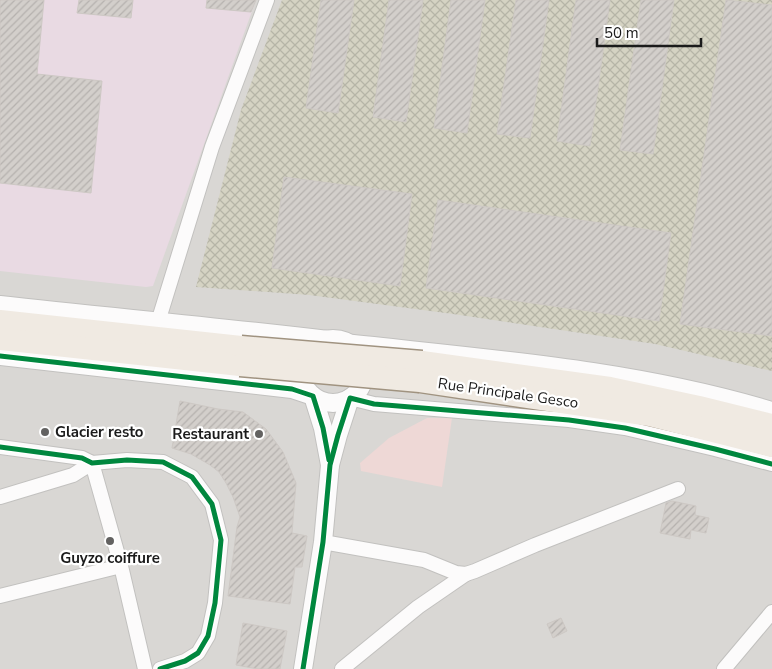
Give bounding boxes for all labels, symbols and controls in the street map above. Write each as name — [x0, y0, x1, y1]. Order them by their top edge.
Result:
scale bar — [597, 15, 701, 47]
text: 50 m — [604, 23, 639, 43]
street label: Rue Principale Gesco — [437, 373, 579, 413]
place label: Glacier resto — [55, 422, 144, 442]
place label: Restaurant — [172, 424, 249, 444]
marker: Glacier resto — [39, 426, 51, 438]
marker: Restaurant — [253, 428, 265, 440]
marker: Guyzo coiffure — [104, 535, 116, 547]
place label: Guyzo coiffure — [60, 548, 160, 568]

